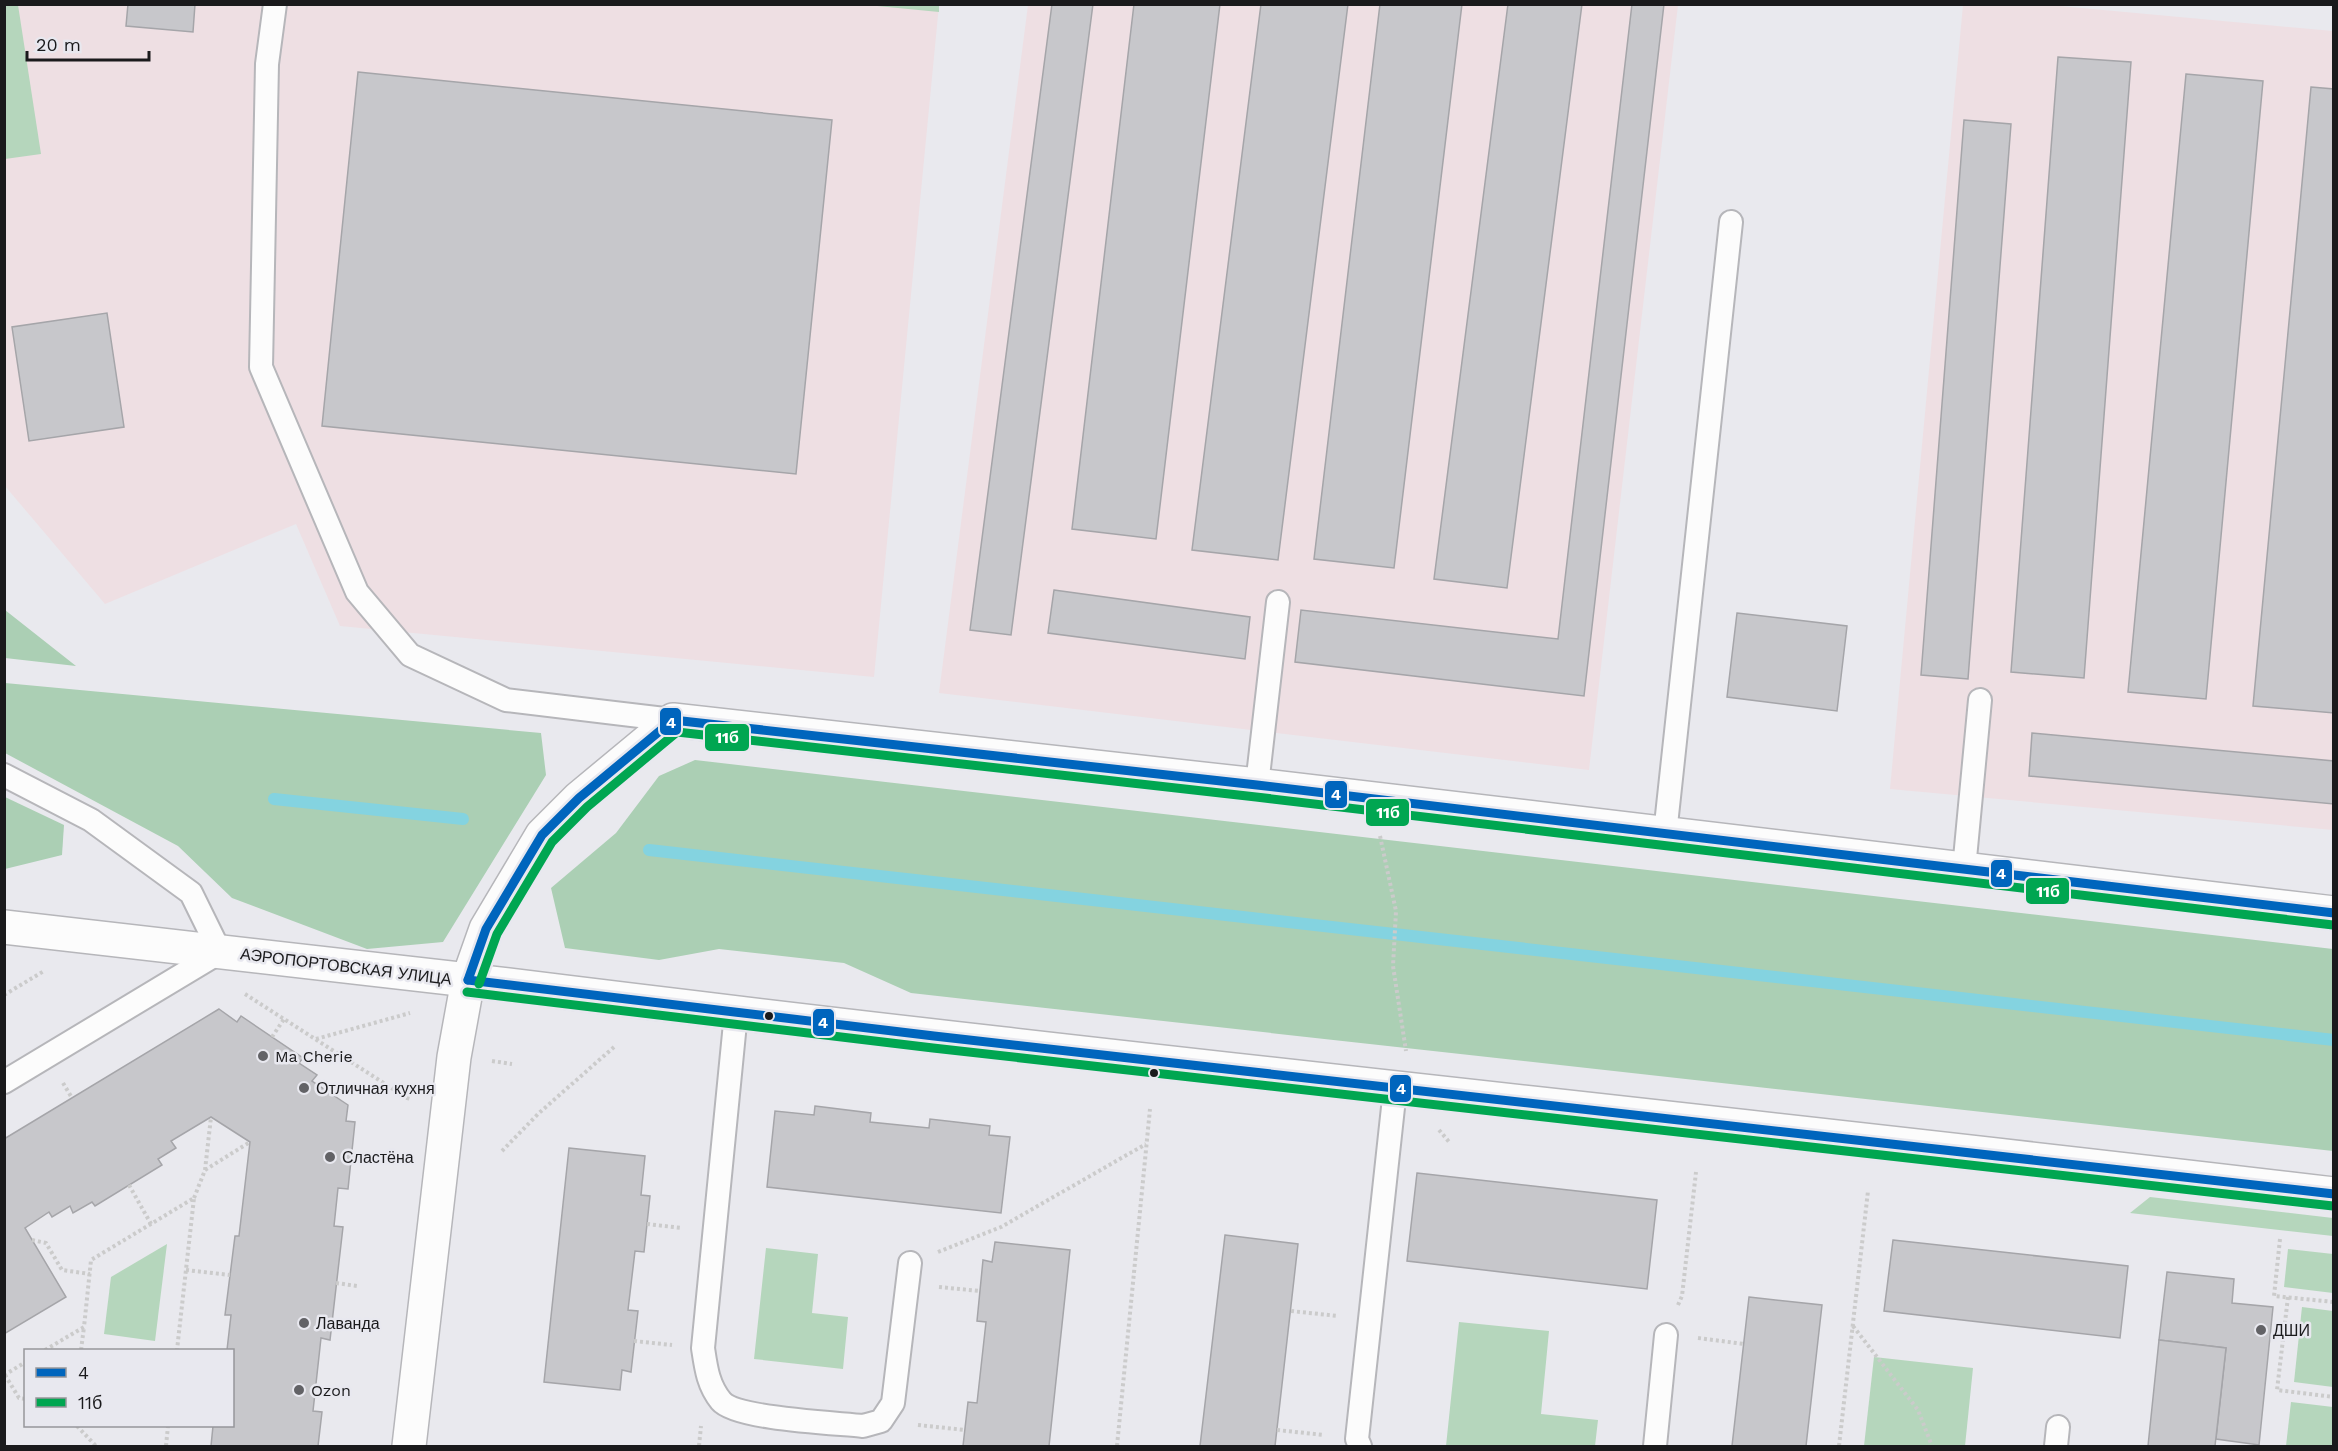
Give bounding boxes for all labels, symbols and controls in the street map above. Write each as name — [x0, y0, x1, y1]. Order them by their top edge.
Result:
scale bar — [27, 24, 148, 62]
text: 20 m — [36, 34, 81, 55]
line badge: 4 — [659, 707, 682, 736]
text: 4 — [666, 713, 676, 732]
line badge: 11б — [704, 723, 750, 752]
text: 11б — [715, 728, 739, 747]
line badge: 4 — [1324, 780, 1348, 809]
text: 4 — [1331, 785, 1341, 804]
line badge: 11б — [1365, 798, 1410, 827]
text: 11б — [1376, 803, 1400, 822]
line badge: 4 — [1990, 859, 2013, 888]
text: 4 — [1996, 864, 2006, 883]
line badge: 11б — [2025, 877, 2070, 905]
text: 11б — [2036, 882, 2060, 901]
street label: АЭРОПОРТОВСКАЯ УЛИЦА — [239, 944, 453, 989]
line badge: 4 — [812, 1008, 835, 1037]
unlabelled marker — [763, 1010, 775, 1022]
text: 4 — [818, 1013, 828, 1032]
place label: Ma Cherie — [275, 1047, 353, 1066]
marker: Ma Cherie — [256, 1049, 270, 1063]
unlabelled marker — [1148, 1067, 1160, 1079]
line badge: 4 — [1389, 1074, 1412, 1103]
place label: Отличная кухня — [316, 1079, 435, 1098]
text: 4 — [1396, 1079, 1406, 1098]
marker: Отличная кухня — [297, 1081, 311, 1095]
place label: Сластёна — [342, 1148, 414, 1167]
marker: Сластёна — [323, 1150, 337, 1164]
place label: Лаванда — [316, 1314, 380, 1333]
marker: Лаванда — [297, 1316, 311, 1330]
place label: ДШИ — [2273, 1321, 2310, 1340]
marker: ДШИ — [2254, 1323, 2268, 1337]
legend — [24, 1349, 234, 1427]
text: 4 — [78, 1362, 89, 1383]
place label: Ozon — [311, 1381, 351, 1400]
marker: Ozon — [292, 1383, 306, 1397]
text: 11б — [78, 1392, 102, 1413]

